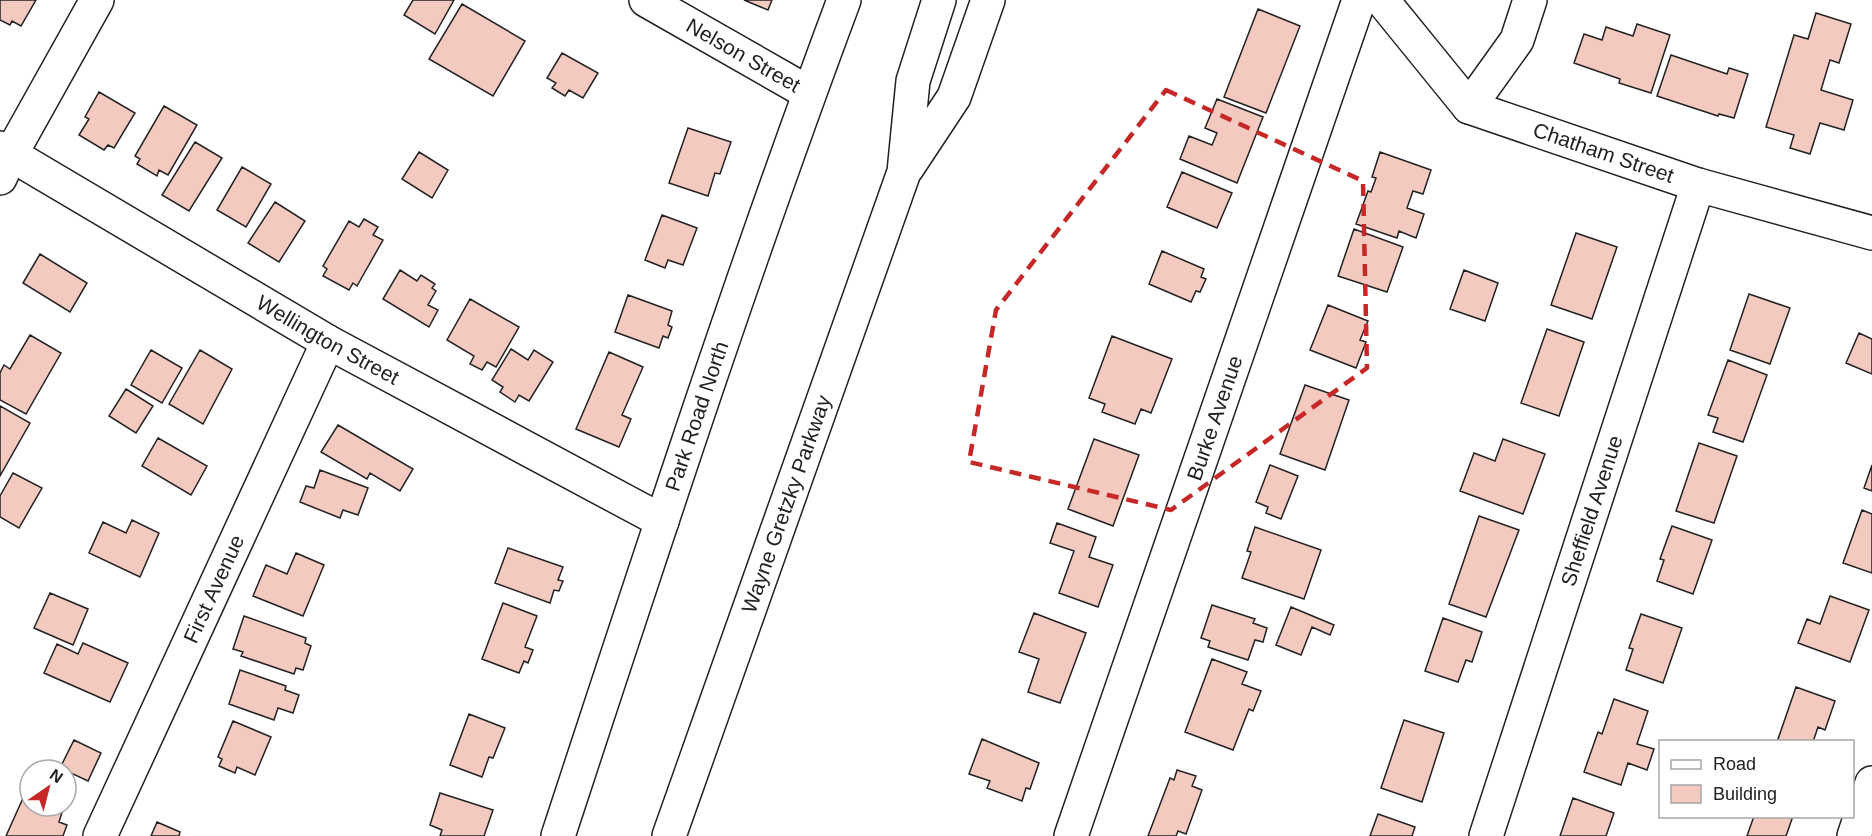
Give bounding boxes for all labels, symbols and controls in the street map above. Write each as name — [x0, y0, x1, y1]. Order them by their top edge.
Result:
street label: Nelson Street — [683, 14, 805, 97]
street label: Chatham Street — [1530, 118, 1677, 187]
street label: Wellington Street — [253, 290, 403, 389]
street label: Park Road North — [661, 338, 733, 494]
street label: Burke Avenue — [1182, 353, 1247, 483]
street label: Wayne Gretzky Parkway — [737, 392, 835, 616]
street label: Sheffield Avenue — [1556, 432, 1627, 589]
street label: First Avenue — [179, 531, 248, 646]
legend — [1659, 740, 1854, 818]
text: Road — [1713, 754, 1756, 774]
north arrow — [18, 758, 78, 818]
text: N — [47, 766, 66, 786]
text: Building — [1713, 784, 1777, 804]

